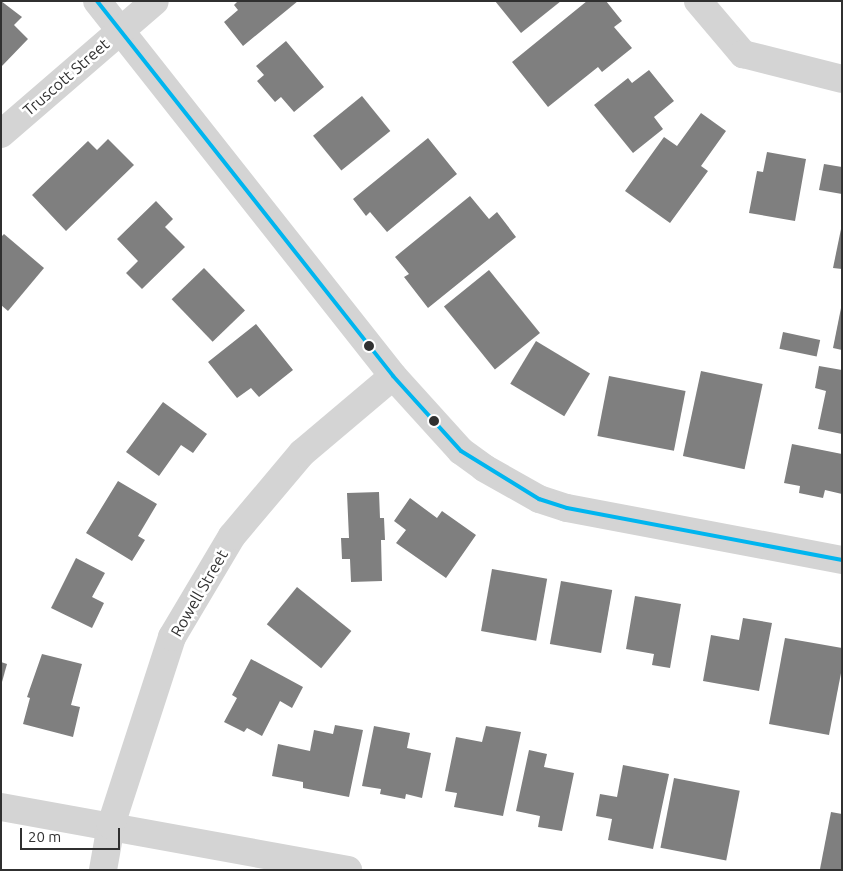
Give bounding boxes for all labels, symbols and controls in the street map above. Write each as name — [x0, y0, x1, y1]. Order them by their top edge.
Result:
street label: Truscott Street — [19, 34, 113, 120]
unlabelled marker — [364, 341, 374, 351]
unlabelled marker — [429, 416, 439, 426]
street label: Rowell Street — [166, 546, 232, 640]
scale bar — [22, 818, 122, 850]
text: 20 m — [28, 828, 61, 845]

